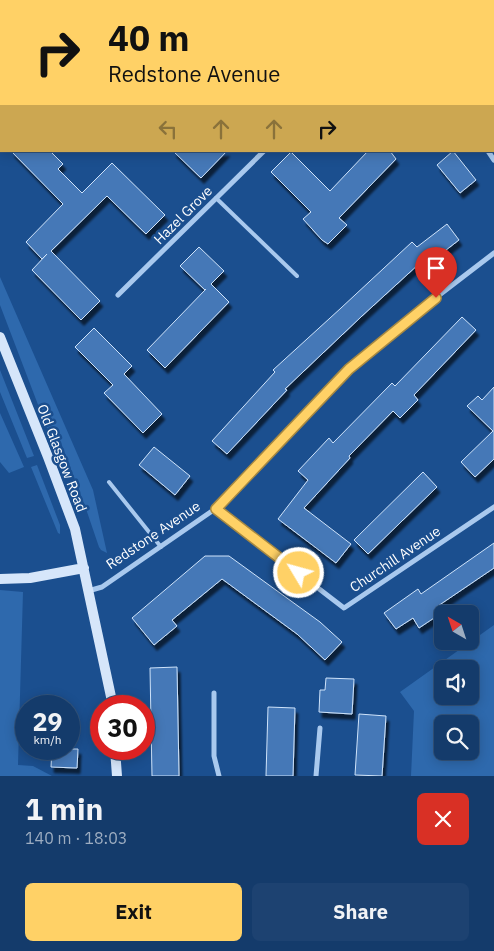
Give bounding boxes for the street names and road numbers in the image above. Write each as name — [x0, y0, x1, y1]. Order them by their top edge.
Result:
street label: Hazel Grove — [150, 182, 216, 248]
street label: Old Glasgow Road — [33, 401, 91, 515]
street label: Redstone Avenue — [103, 497, 204, 573]
street label: Churchill Avenue — [346, 522, 444, 596]

